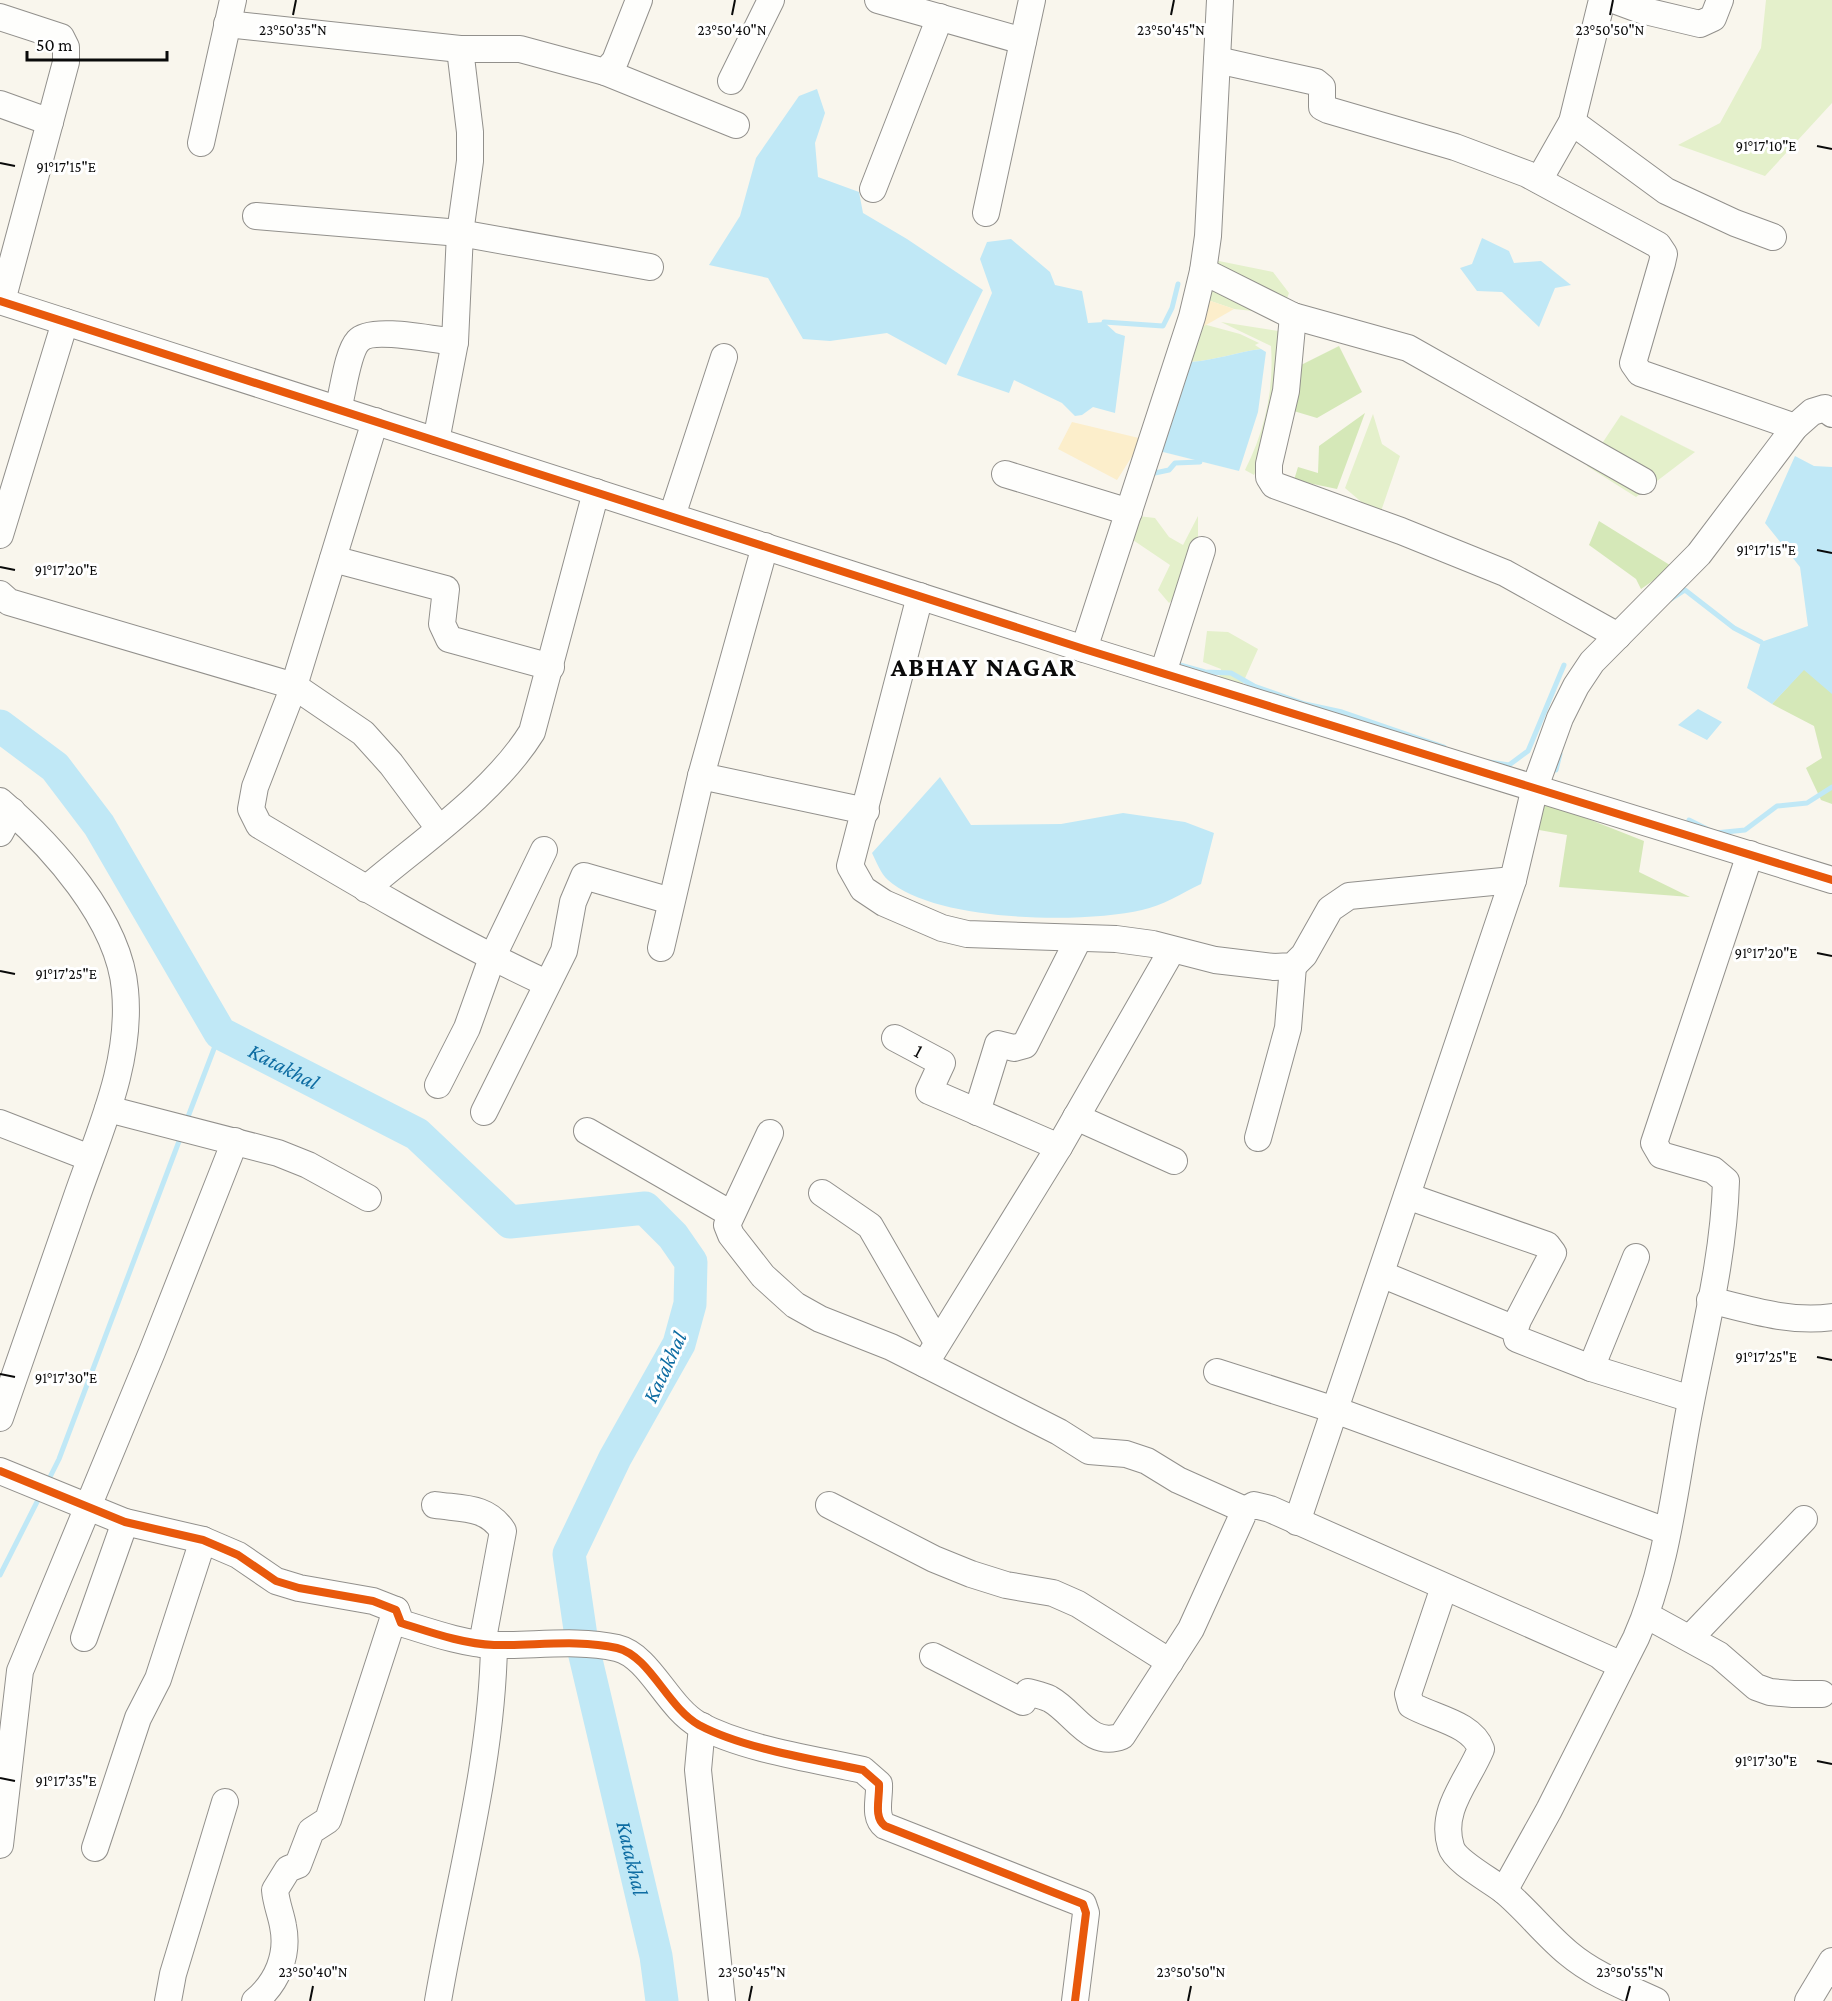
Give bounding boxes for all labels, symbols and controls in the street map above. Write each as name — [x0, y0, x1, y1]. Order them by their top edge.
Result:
text: 23°50'35"N — [259, 22, 327, 38]
text: 23°50'40"N — [697, 22, 767, 38]
text: 23°50'45"N — [1137, 22, 1205, 38]
text: 23°50'50"N — [1576, 22, 1645, 38]
scale bar — [27, 24, 166, 62]
text: 50 m — [36, 35, 73, 55]
text: 91°17'10"E — [1736, 138, 1796, 154]
text: 91°17'15"E — [36, 159, 96, 175]
text: 91°17'15"E — [1736, 542, 1796, 558]
text: 91°17'20"E — [35, 562, 97, 578]
district label: ABHAY NAGAR — [890, 652, 1077, 682]
text: 91°17'20"E — [1735, 945, 1797, 961]
text: 91°17'25"E — [35, 966, 97, 982]
water label: Katakhal — [244, 1038, 324, 1095]
street label: 1 — [910, 1038, 928, 1063]
water label: Katakhal — [637, 1327, 692, 1407]
text: 91°17'25"E — [1735, 1349, 1797, 1365]
text: 91°17'30"E — [35, 1370, 97, 1386]
text: 91°17'30"E — [1735, 1753, 1797, 1769]
text: 91°17'35"E — [35, 1773, 97, 1789]
water label: Katakhal — [611, 1819, 653, 1898]
text: 23°50'40"N — [278, 1964, 348, 1980]
text: 23°50'45"N — [718, 1964, 786, 1980]
text: 23°50'50"N — [1157, 1964, 1226, 1980]
text: 23°50'55"N — [1596, 1964, 1664, 1980]

